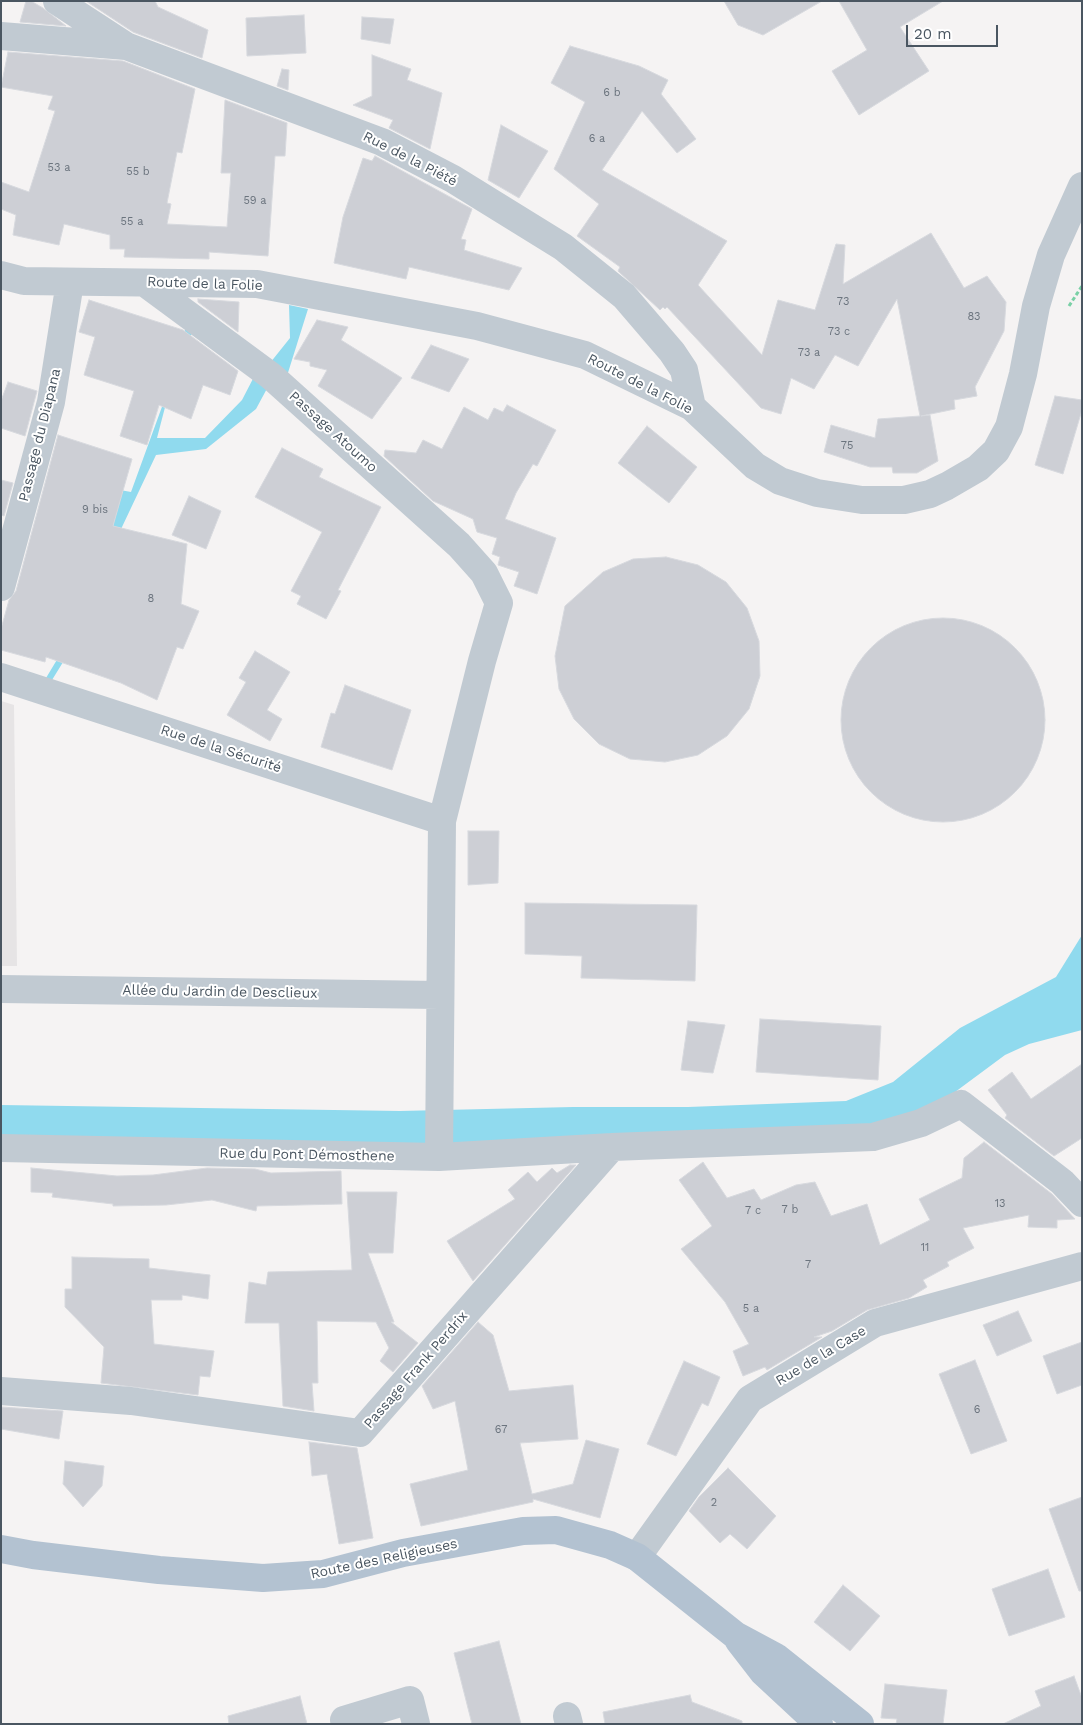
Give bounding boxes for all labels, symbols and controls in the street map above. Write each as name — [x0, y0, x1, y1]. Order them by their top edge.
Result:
scale bar — [908, 15, 1000, 47]
text: 20 m — [914, 25, 952, 43]
house number: 6 b — [603, 86, 621, 100]
street label: Rue de la Piété — [360, 128, 460, 190]
house number: 6 a — [589, 132, 605, 146]
house number: 53 a — [48, 161, 70, 175]
house number: 55 b — [126, 165, 150, 179]
house number: 59 a — [243, 194, 267, 208]
house number: 55 a — [121, 215, 143, 229]
street label: Route de la Folie — [147, 274, 263, 294]
house number: 73 — [837, 295, 849, 309]
house number: 83 — [968, 310, 980, 324]
house number: 73 c — [828, 325, 850, 339]
house number: 73 a — [798, 346, 820, 360]
street label: Route de la Folie — [585, 350, 695, 418]
street label: Passage du Diapana — [15, 367, 65, 503]
street label: Passage Atoumo — [285, 388, 381, 476]
house number: 75 — [841, 439, 853, 453]
house number: 9 bis — [82, 503, 108, 517]
house number: 8 — [148, 592, 154, 606]
street label: Rue de la Sécurité — [158, 722, 284, 776]
street label: Allée du Jardin de Desclieux — [122, 982, 318, 1002]
street label: Rue du Pont Démosthene — [219, 1145, 395, 1165]
house number: 13 — [995, 1197, 1005, 1211]
house number: 7 b — [782, 1203, 798, 1217]
house number: 7 c — [745, 1204, 761, 1218]
house number: 11 — [921, 1241, 929, 1255]
house number: 7 — [805, 1258, 811, 1272]
house number: 5 a — [743, 1302, 759, 1316]
street label: Passage Frank Perdrix — [360, 1308, 472, 1432]
street label: Rue de la Case — [773, 1322, 869, 1390]
house number: 6 — [974, 1403, 980, 1417]
house number: 67 — [495, 1423, 507, 1437]
house number: 2 — [711, 1496, 717, 1510]
street label: Route des Religieuses — [309, 1535, 459, 1583]

